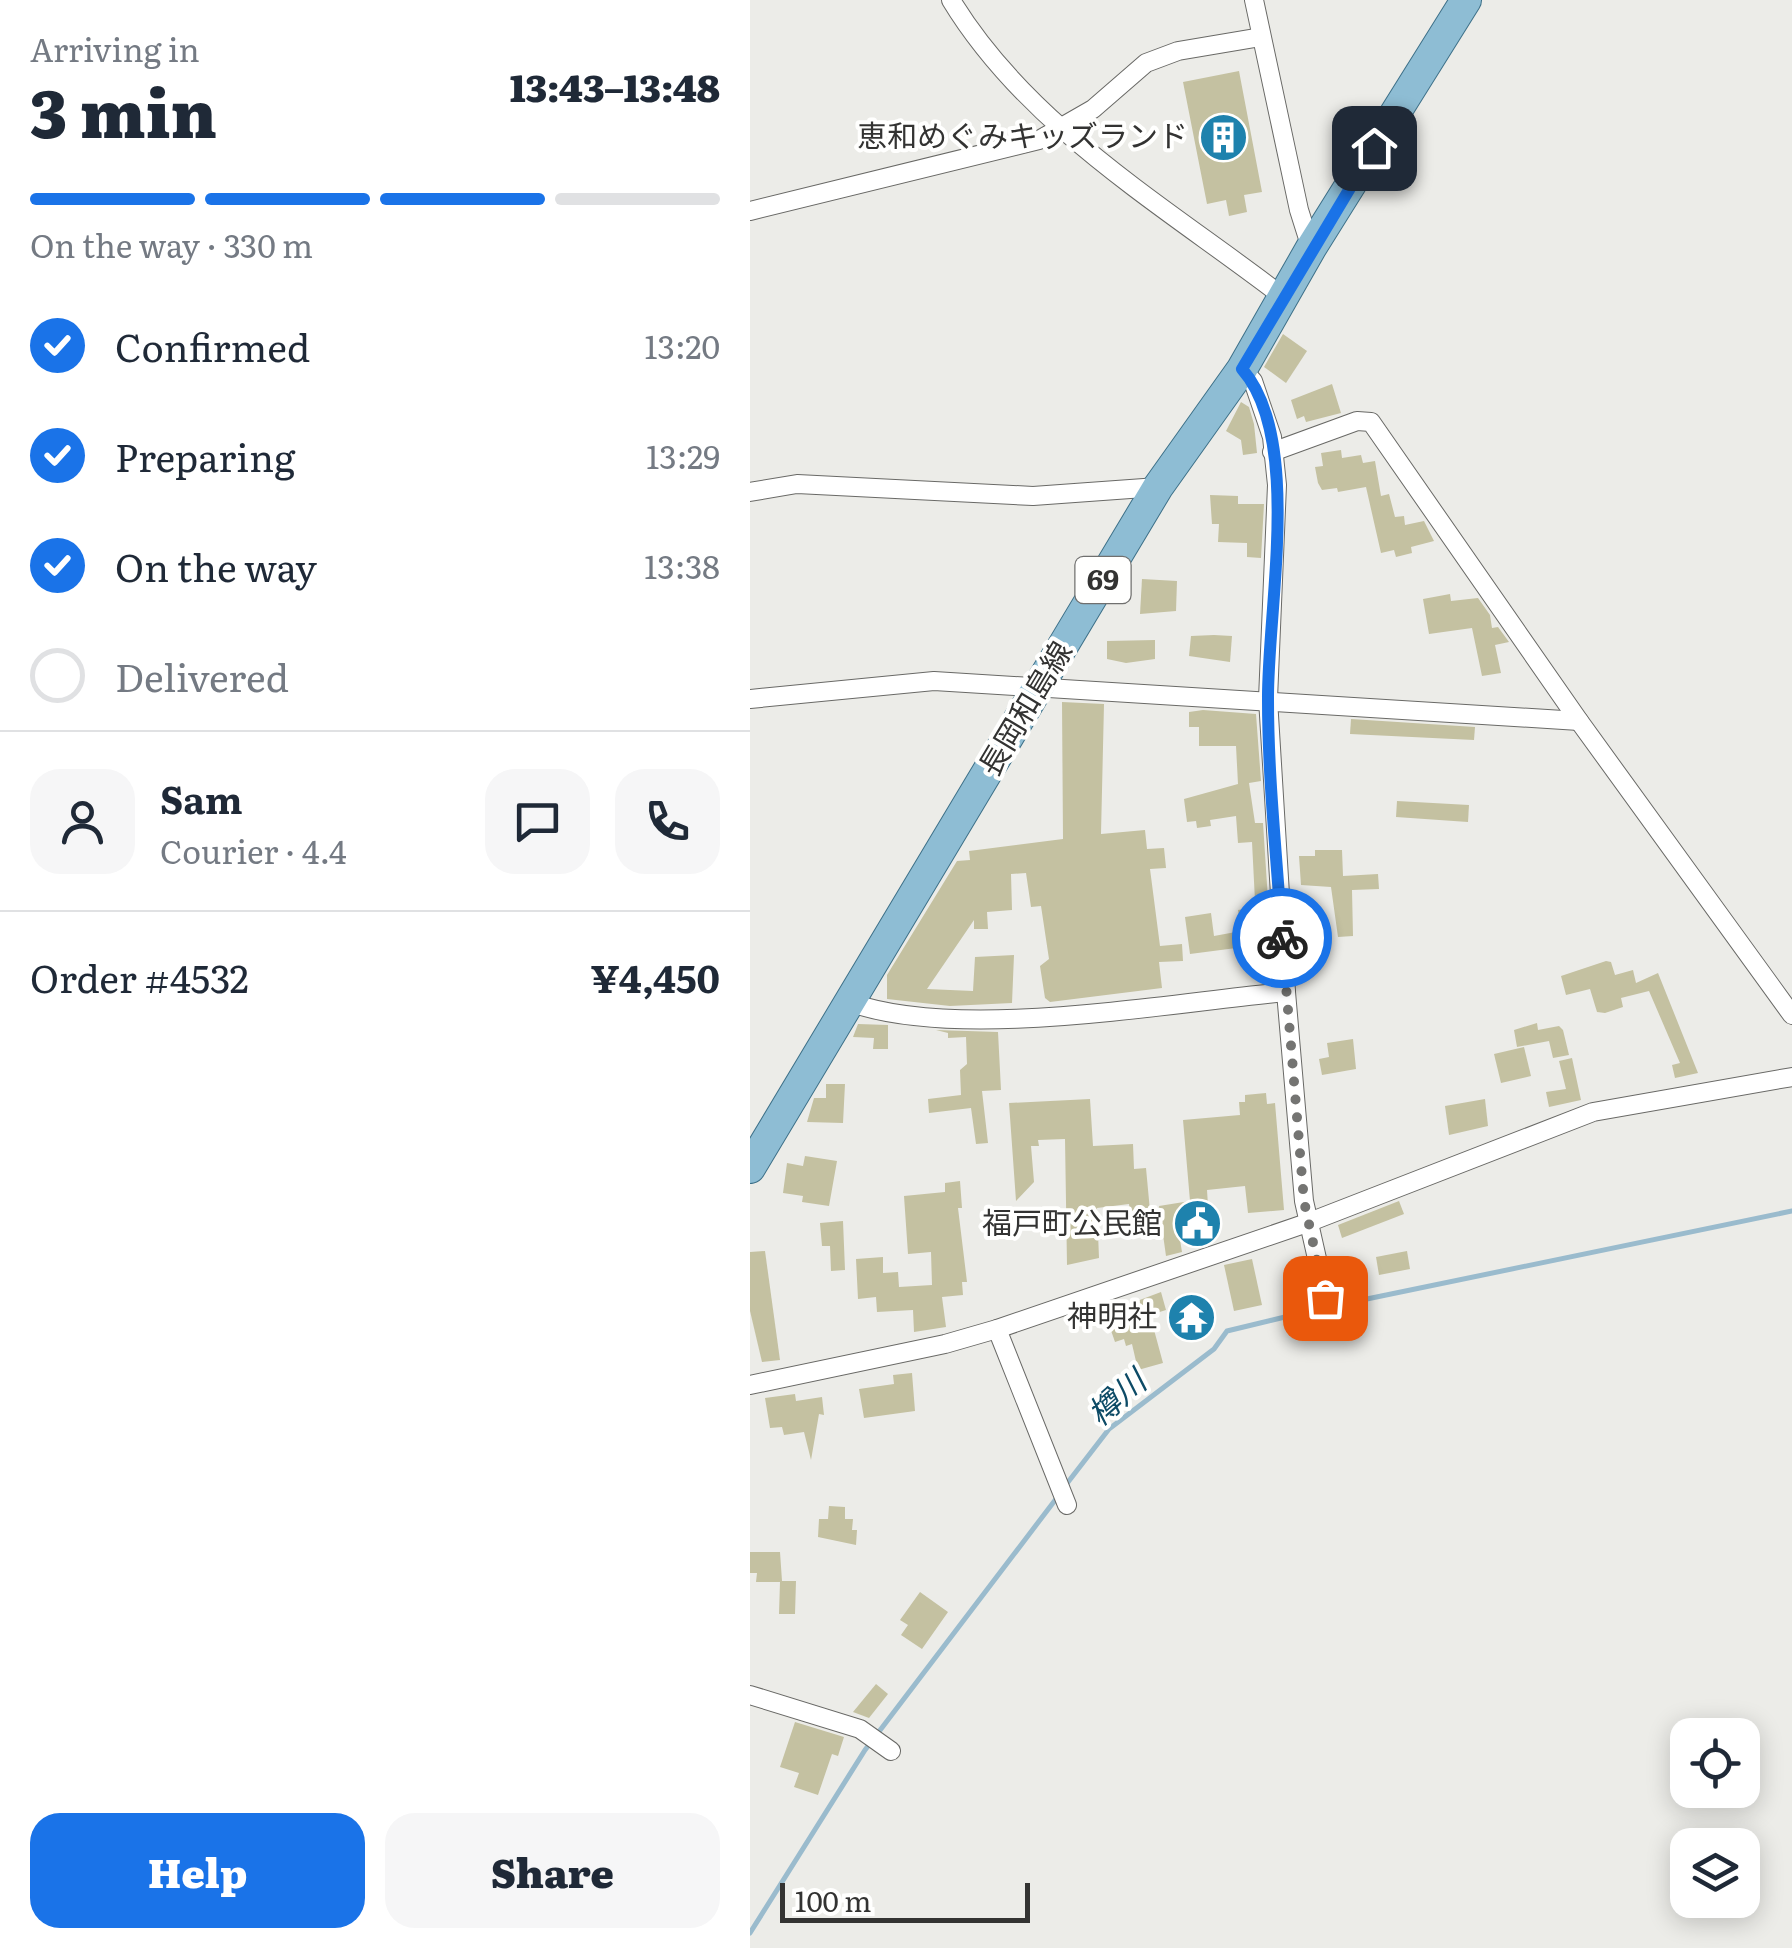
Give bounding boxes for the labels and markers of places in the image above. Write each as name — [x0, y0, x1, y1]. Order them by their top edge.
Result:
pin — [1332, 106, 1417, 191]
building icon: 恵和めぐみキッズランド — [1197, 111, 1249, 163]
place label: 恵和めぐみキッズランド — [857, 112, 1188, 156]
public building icon: 福戸町公民館 — [1171, 1198, 1223, 1250]
place label: 福戸町公民館 — [982, 1199, 1162, 1243]
pin — [1283, 1256, 1368, 1341]
temple icon: 神明社 — [1166, 1291, 1218, 1343]
place label: 神明社 — [1067, 1292, 1157, 1336]

